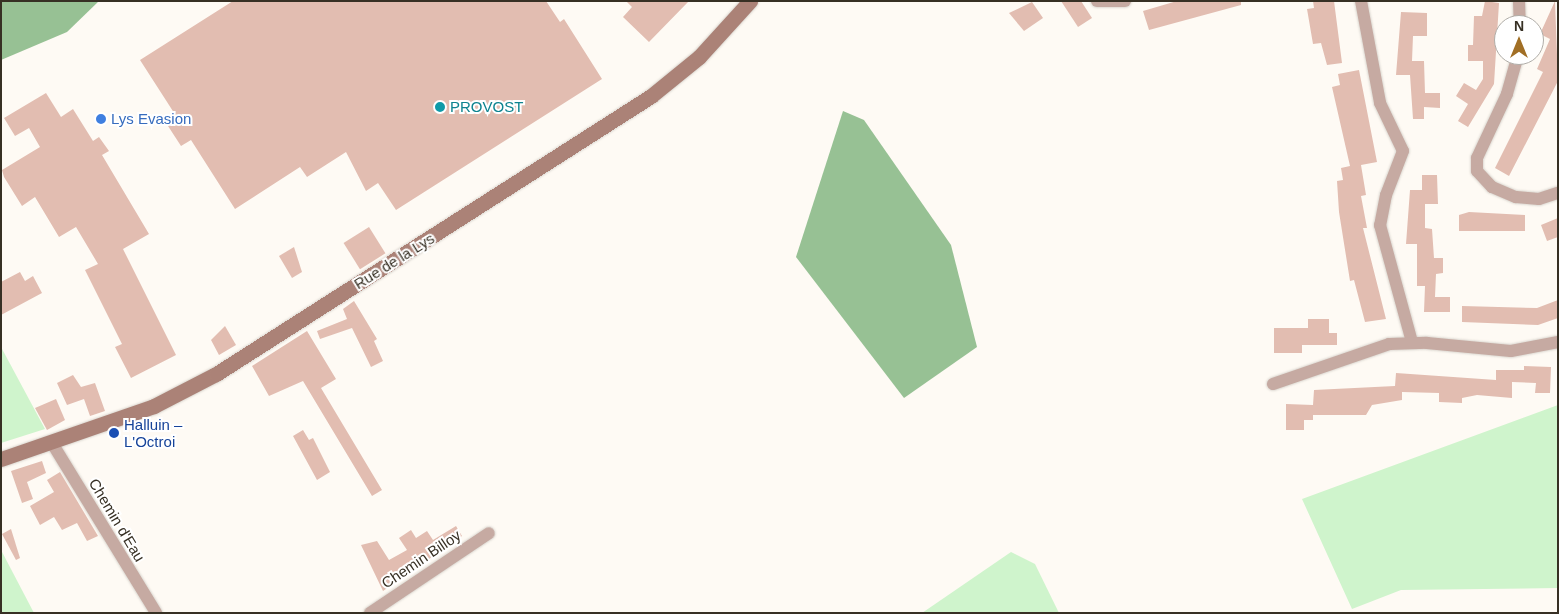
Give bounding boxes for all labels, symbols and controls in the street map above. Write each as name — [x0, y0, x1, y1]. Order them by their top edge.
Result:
north arrow — [1494, 15, 1544, 65]
text: N — [1514, 18, 1524, 34]
place label: PROVOST — [450, 98, 523, 116]
marker: PROVOST — [434, 101, 446, 113]
place label: Lys Evasion — [111, 110, 191, 128]
marker: Lys Evasion — [95, 113, 107, 125]
street label: Rue de la Lys — [351, 229, 437, 293]
place label: Halluin – L'Octroi — [124, 415, 182, 450]
marker: Halluin – L'Octroi — [108, 427, 120, 439]
street label: Chemin d'Eau — [85, 475, 149, 565]
street label: Chemin Billoy — [378, 526, 464, 592]

